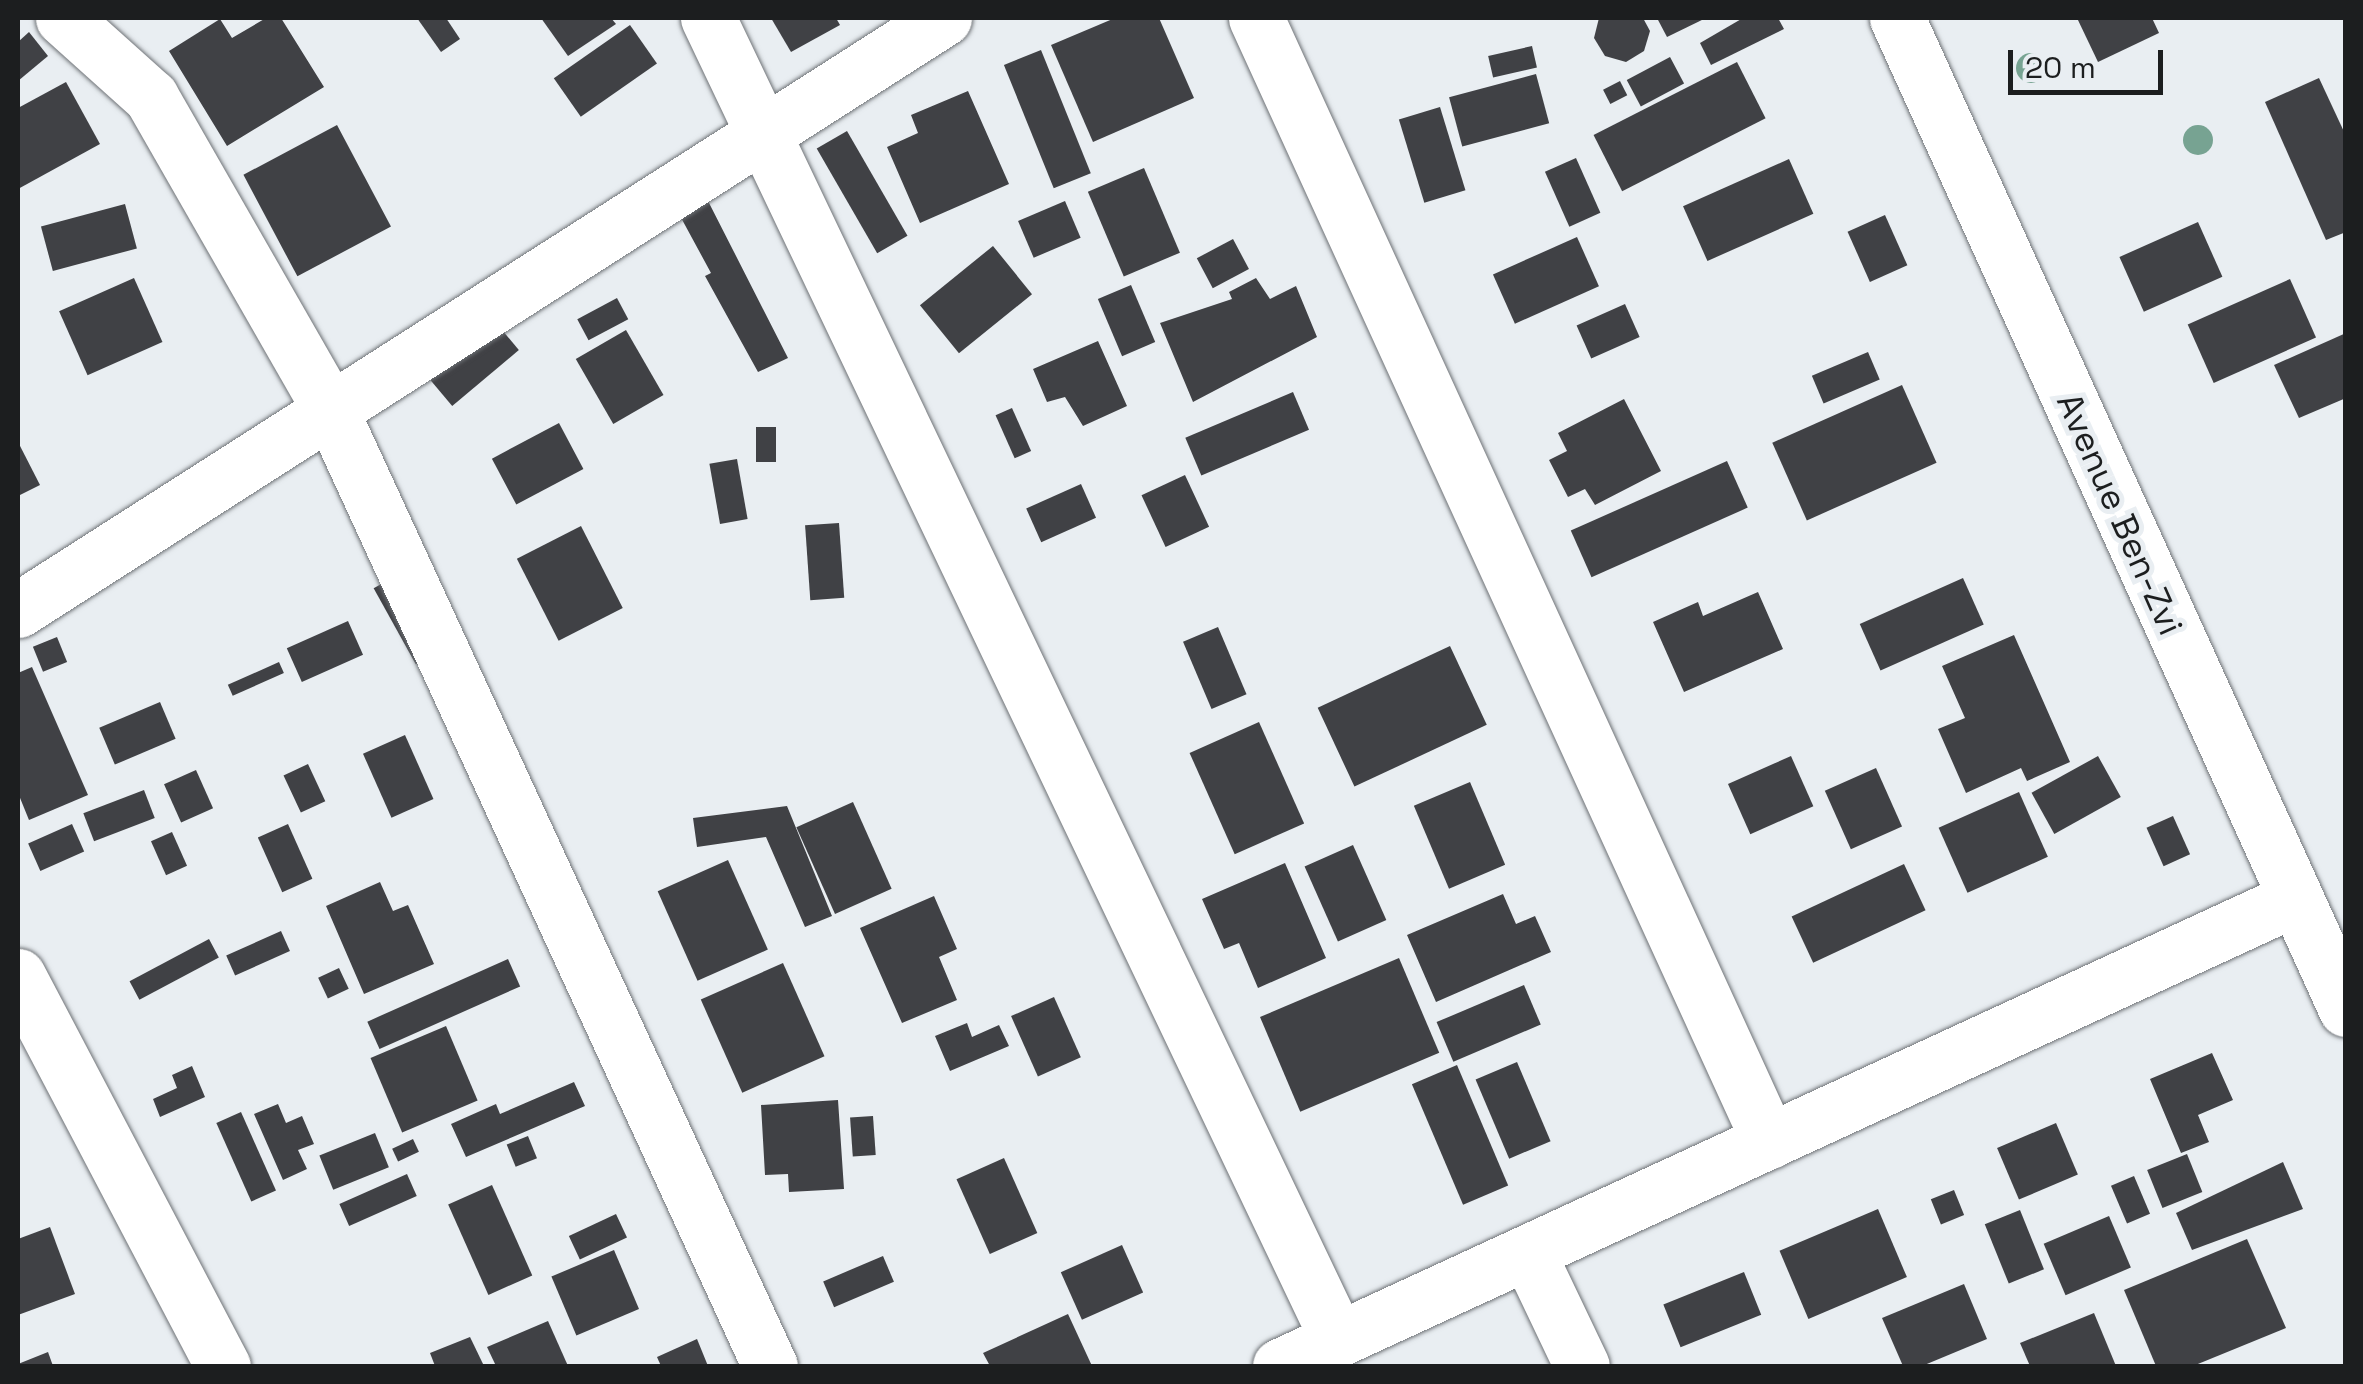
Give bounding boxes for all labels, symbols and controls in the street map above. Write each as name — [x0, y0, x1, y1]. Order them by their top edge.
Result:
scale bar — [2013, 30, 2168, 92]
text: 20 m — [2025, 48, 2096, 87]
street label: Avenue Ben-Zvi — [2048, 387, 2192, 641]

